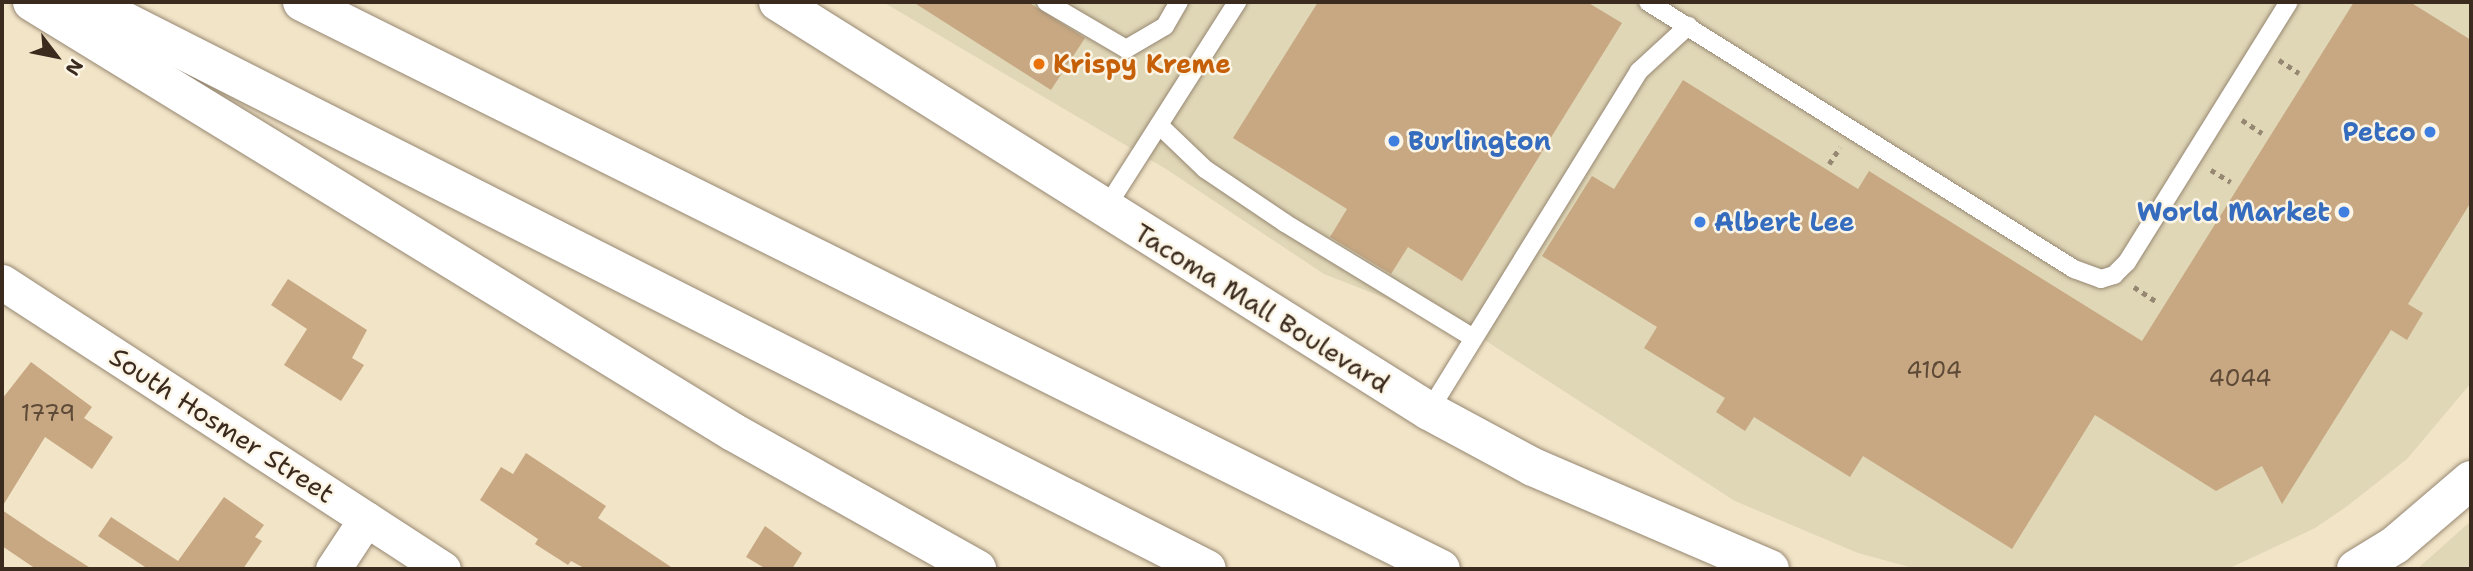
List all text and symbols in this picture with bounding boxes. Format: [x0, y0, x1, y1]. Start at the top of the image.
north arrow [21, 21, 91, 91]
place label: Krispy Kreme [1053, 48, 1231, 80]
text: N [60, 54, 89, 80]
marker: Krispy Kreme [1031, 56, 1047, 72]
place label: Petco [2342, 116, 2416, 148]
marker: Petco [2422, 124, 2438, 140]
place label: Burlington [1408, 125, 1551, 157]
marker: Burlington [1386, 133, 1402, 149]
place label: World Market [2137, 196, 2330, 228]
marker: World Market [2336, 204, 2352, 220]
place label: Albert Lee [1714, 206, 1855, 238]
marker: Albert Lee [1692, 214, 1708, 230]
street label: Tacoma Mall Boulevard [1129, 217, 1395, 399]
street label: South Hosmer Street [104, 341, 340, 509]
house number: 4104 [1906, 356, 1962, 384]
house number: 4044 [2209, 364, 2271, 392]
house number: 1779 [21, 399, 75, 427]

